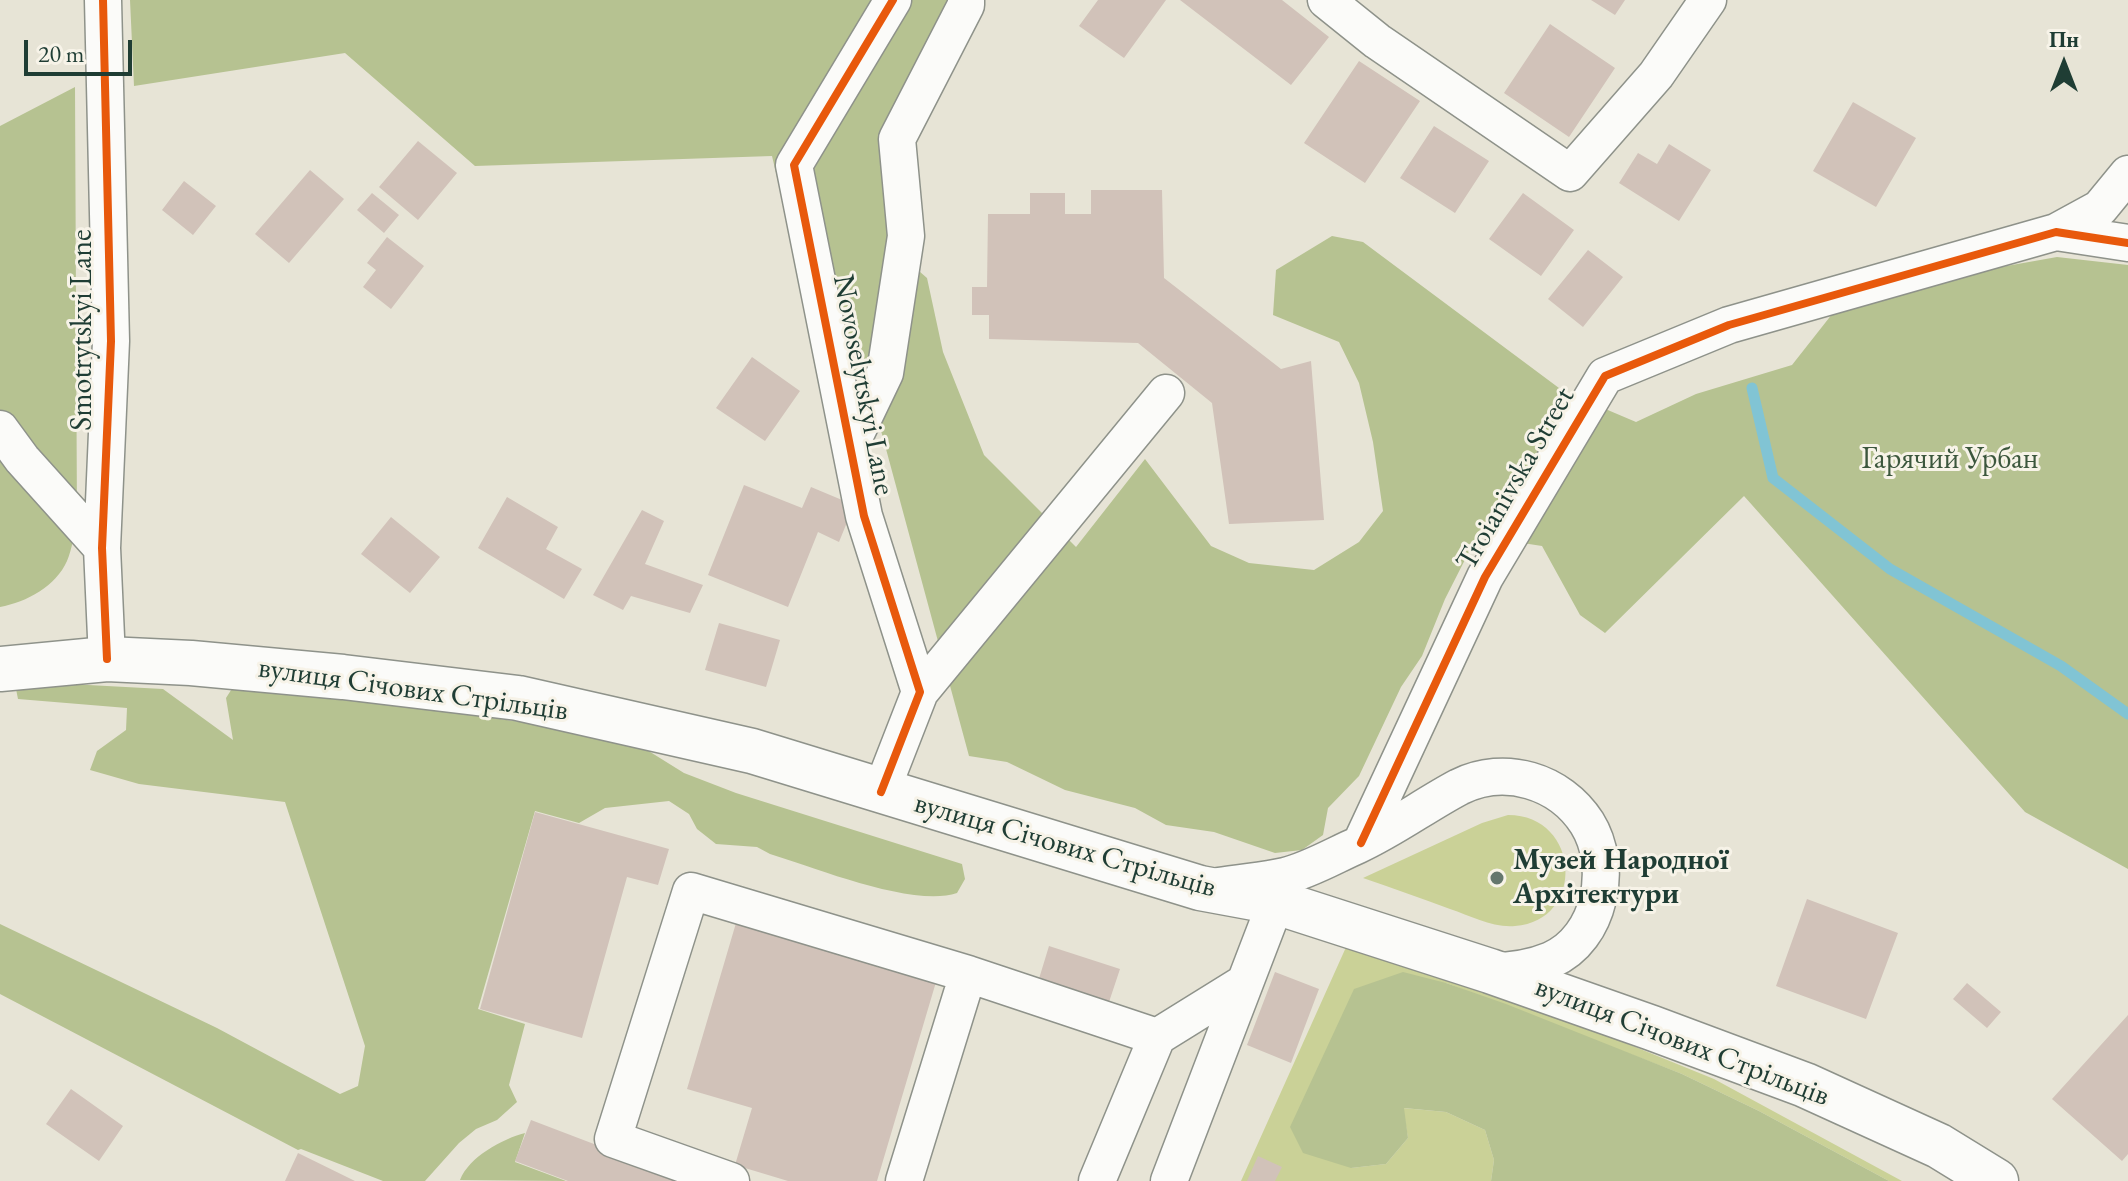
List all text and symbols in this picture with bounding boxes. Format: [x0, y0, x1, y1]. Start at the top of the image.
scale bar [28, 24, 136, 74]
north arrow [2024, 24, 2104, 104]
text: Пн [2049, 25, 2079, 54]
text: 20 m [38, 38, 85, 69]
street label: Smotrytskyi Lane [65, 229, 101, 431]
street label: Novoselytskyi Lane [824, 272, 902, 498]
street label: Troianivska Street [1449, 381, 1583, 577]
park label: Гарячий Урбан [1862, 442, 2038, 478]
street label: вулиця Січових Стрільців [256, 650, 570, 730]
street label: вулиця Січових Стрільців [910, 786, 1220, 906]
place label: Музей Народної Архітектури [1513, 843, 1729, 914]
marker: Музей Народної Архітектури [1488, 869, 1506, 887]
street label: вулиця Січових Стрільців [1530, 969, 1834, 1115]

